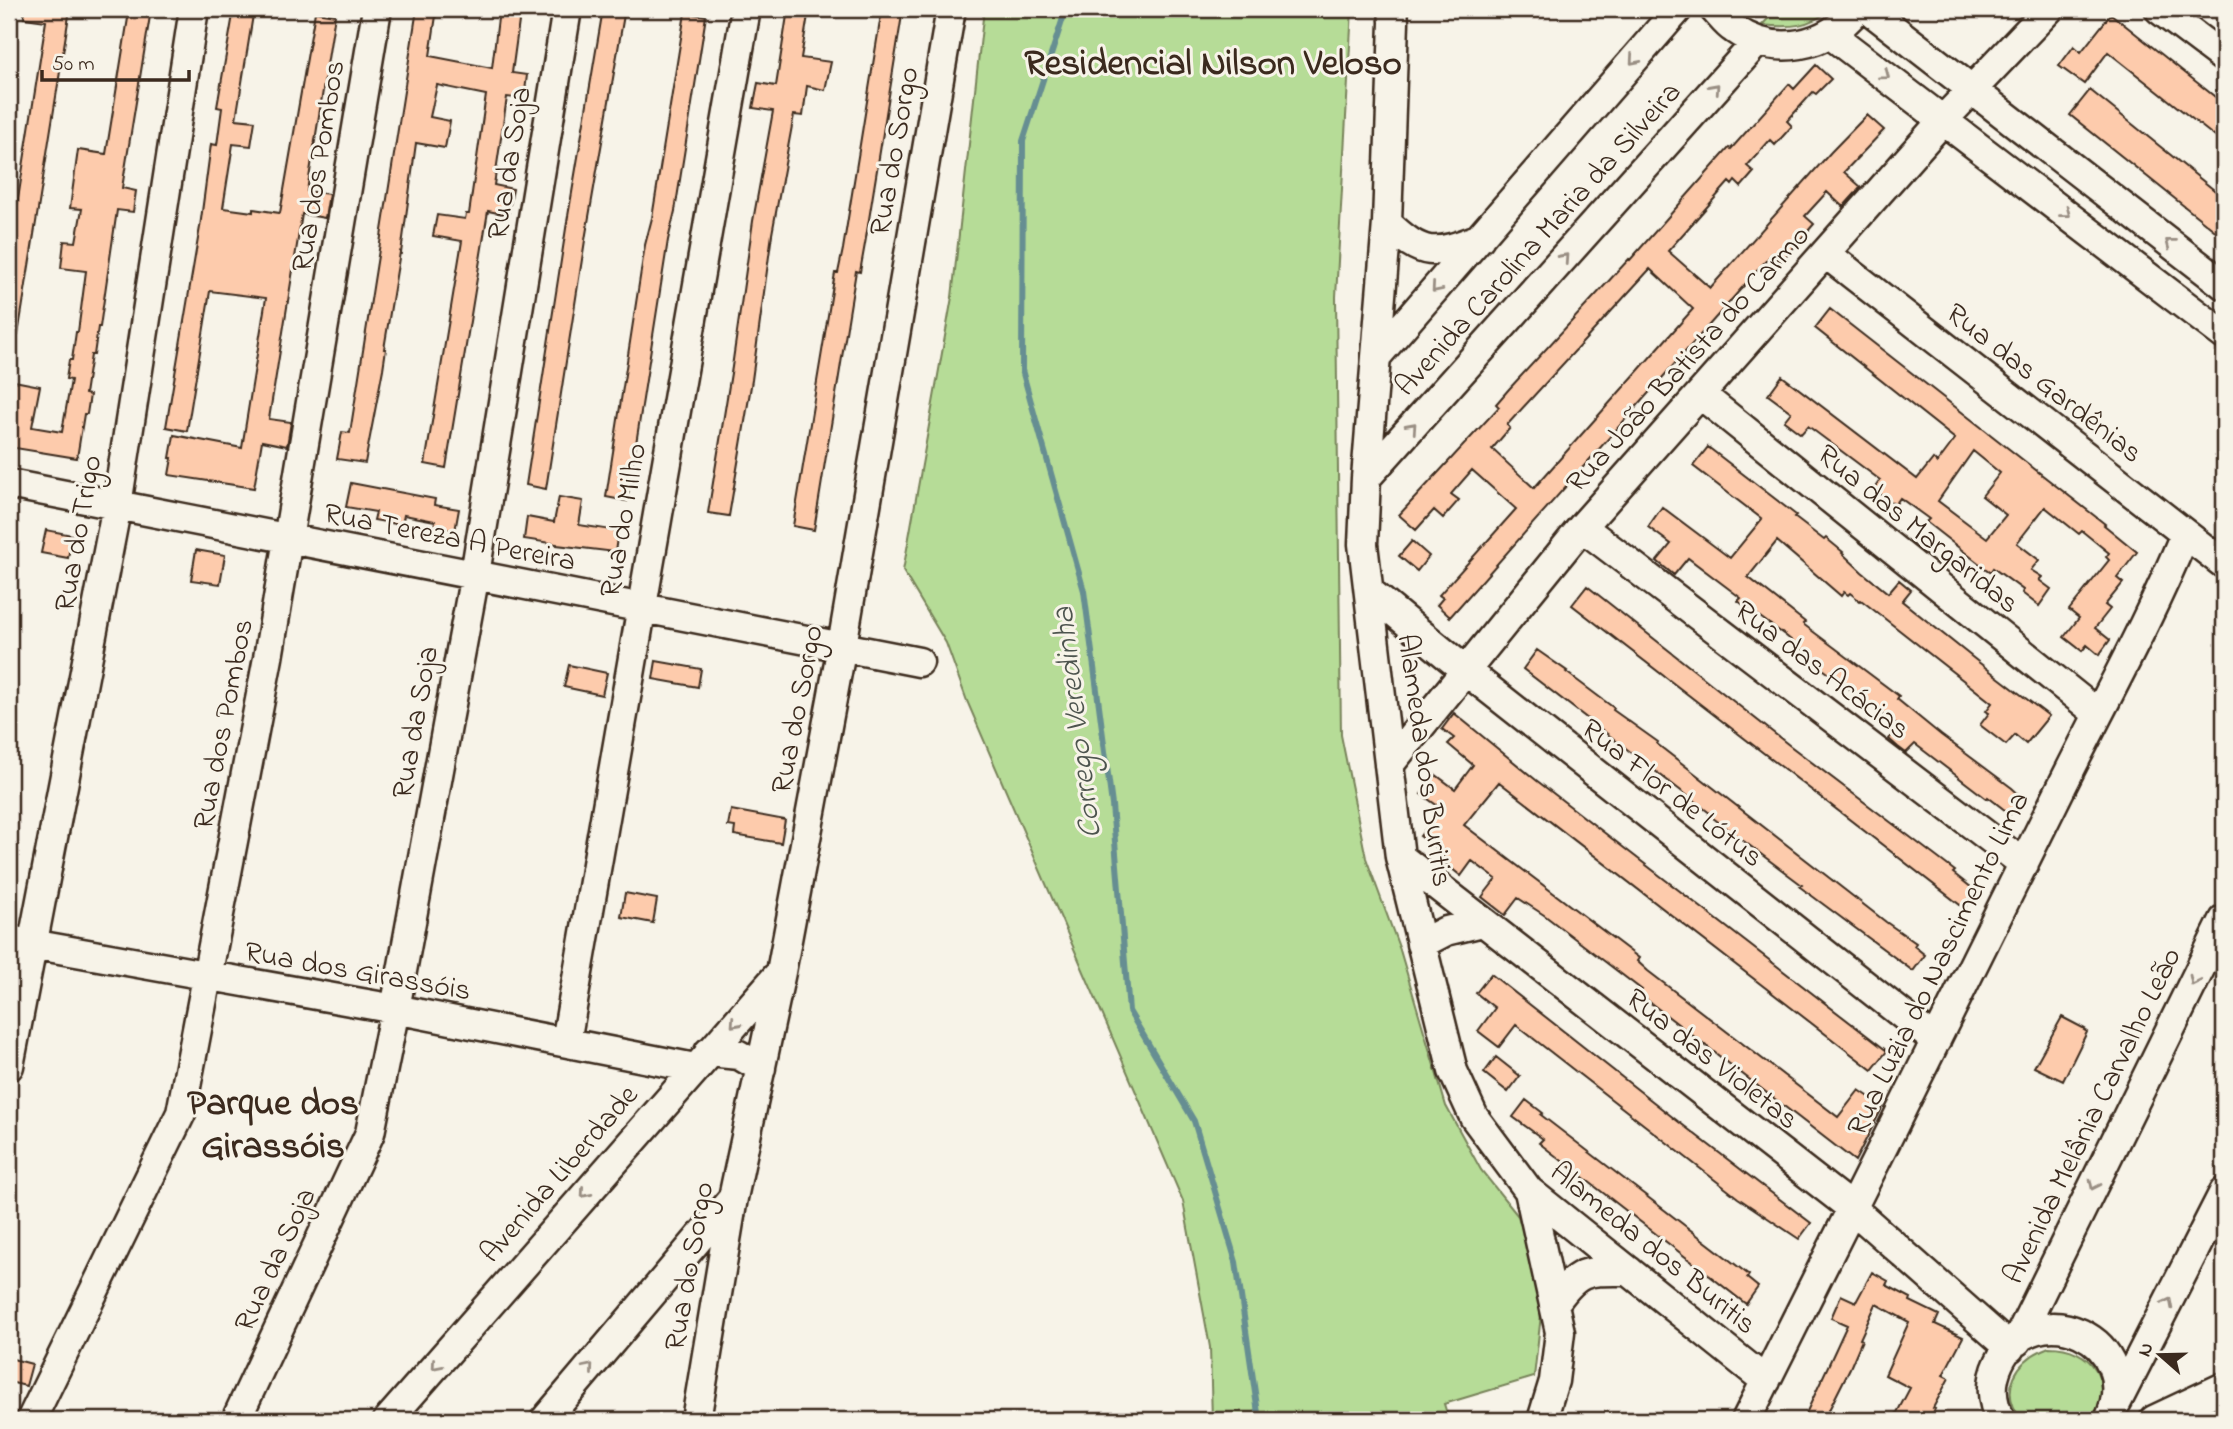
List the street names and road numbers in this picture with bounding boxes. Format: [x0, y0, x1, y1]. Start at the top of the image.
street label: Rua dos Pombos [282, 57, 358, 275]
street label: Rua do Sorgo [859, 64, 932, 239]
street label: Avenida Carolina Maria da Silveira [1385, 73, 1693, 407]
street label: Rua da Soja [477, 84, 545, 243]
street label: Rua João Batista do Carmo [1557, 216, 1822, 504]
street label: Rua das Gardênias [1935, 293, 2151, 475]
street label: Rua das Margaridas [1806, 435, 2028, 626]
street label: Rua do Milho [590, 440, 660, 601]
street label: Rua do Trigo [45, 452, 115, 615]
street label: Rua Tereza A Pereira [320, 493, 579, 585]
street label: Rua das Acácias [1724, 591, 1918, 752]
street label: Rua dos Pombos [183, 615, 267, 834]
street label: Rua do Sorgo [761, 622, 837, 797]
street label: Alameda dos Buritis [1384, 631, 1463, 890]
street label: Rua da Soja [382, 643, 452, 802]
street label: Rua Flor de Lótus [1570, 709, 1772, 880]
street label: Rua Luzia do Nascimento Lima [1837, 785, 2042, 1144]
street label: Rua dos Girassóis [241, 931, 474, 1015]
street label: Avenida Melânia Carvalho Leão [1993, 941, 2194, 1292]
street label: Rua das Violetas [1615, 979, 1807, 1142]
street label: Avenida Liberdade [470, 1076, 651, 1274]
street label: Alameda dos Buritis [1539, 1152, 1765, 1347]
street label: Rua do Sorgo [654, 1179, 727, 1354]
street label: Rua da Soja [224, 1181, 329, 1340]

